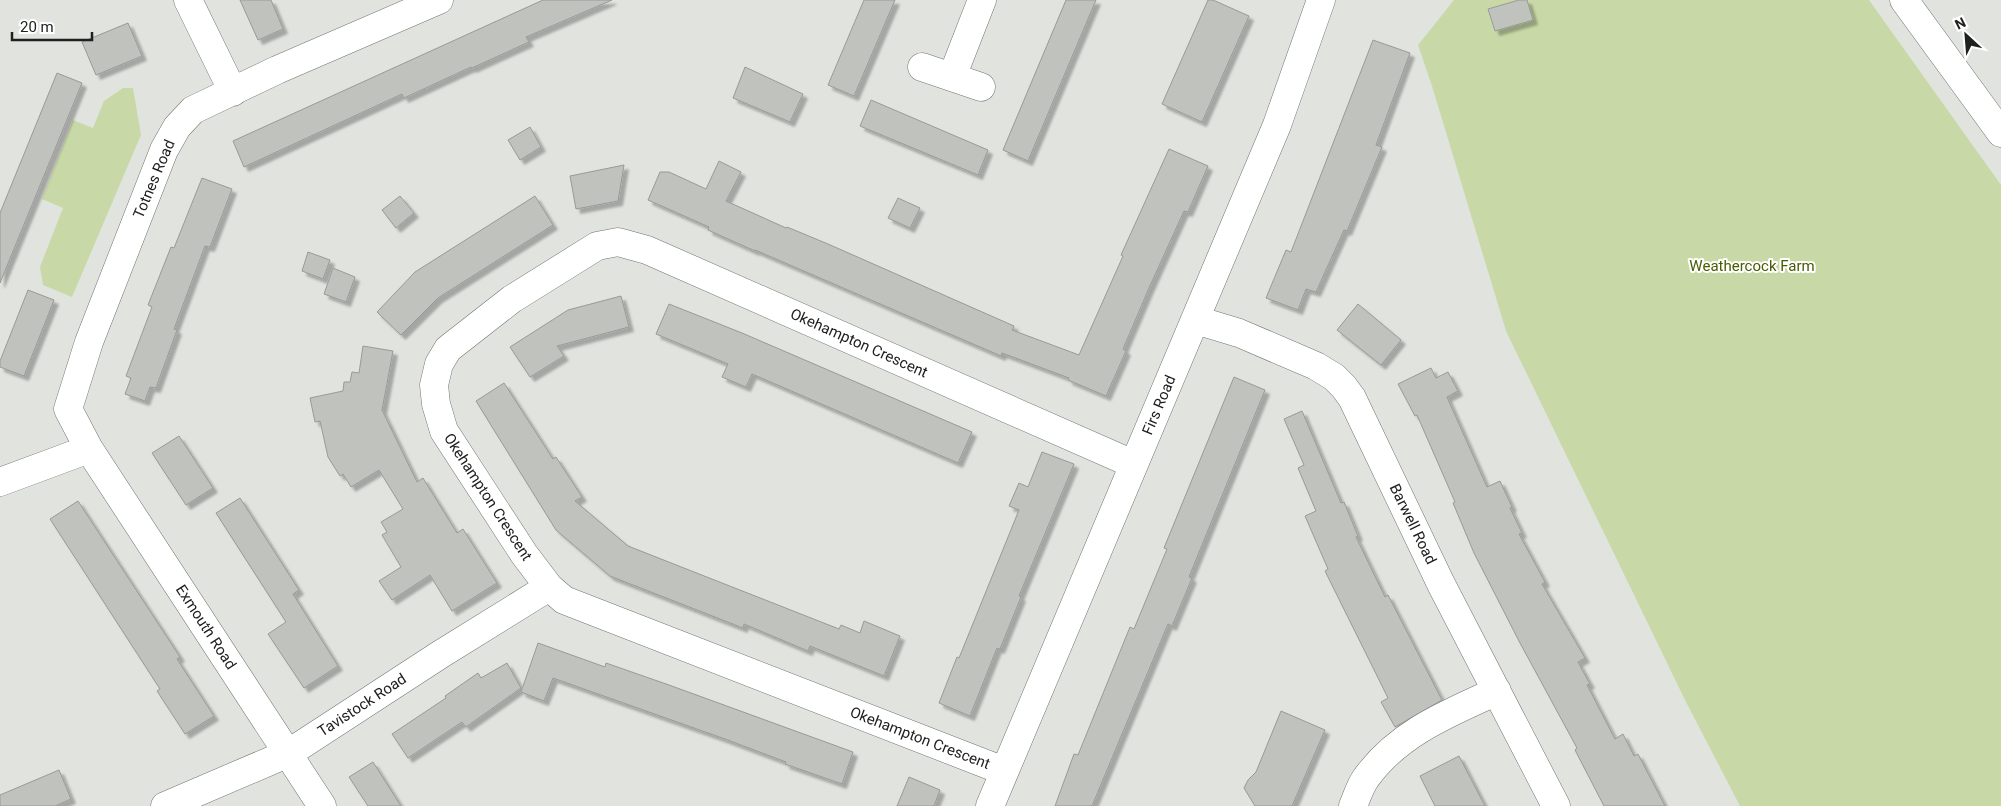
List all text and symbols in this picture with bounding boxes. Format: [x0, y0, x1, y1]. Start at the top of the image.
scale bar [12, 10, 92, 42]
north arrow [1941, 10, 1991, 60]
text: N [1952, 14, 1968, 33]
text: 20 m [20, 18, 54, 36]
street label: Totnes Road [129, 137, 179, 221]
park label: Weathercock Farm [1689, 257, 1815, 275]
street label: Okehampton Crescent [788, 305, 931, 381]
street label: Firs Road [1138, 373, 1180, 437]
street label: Okehampton Crescent [440, 430, 536, 564]
street label: Barwell Road [1386, 481, 1440, 567]
street label: Exmouth Road [172, 581, 240, 673]
street label: Tavistock Road [314, 670, 410, 740]
street label: Okehampton Crescent [847, 703, 993, 773]

